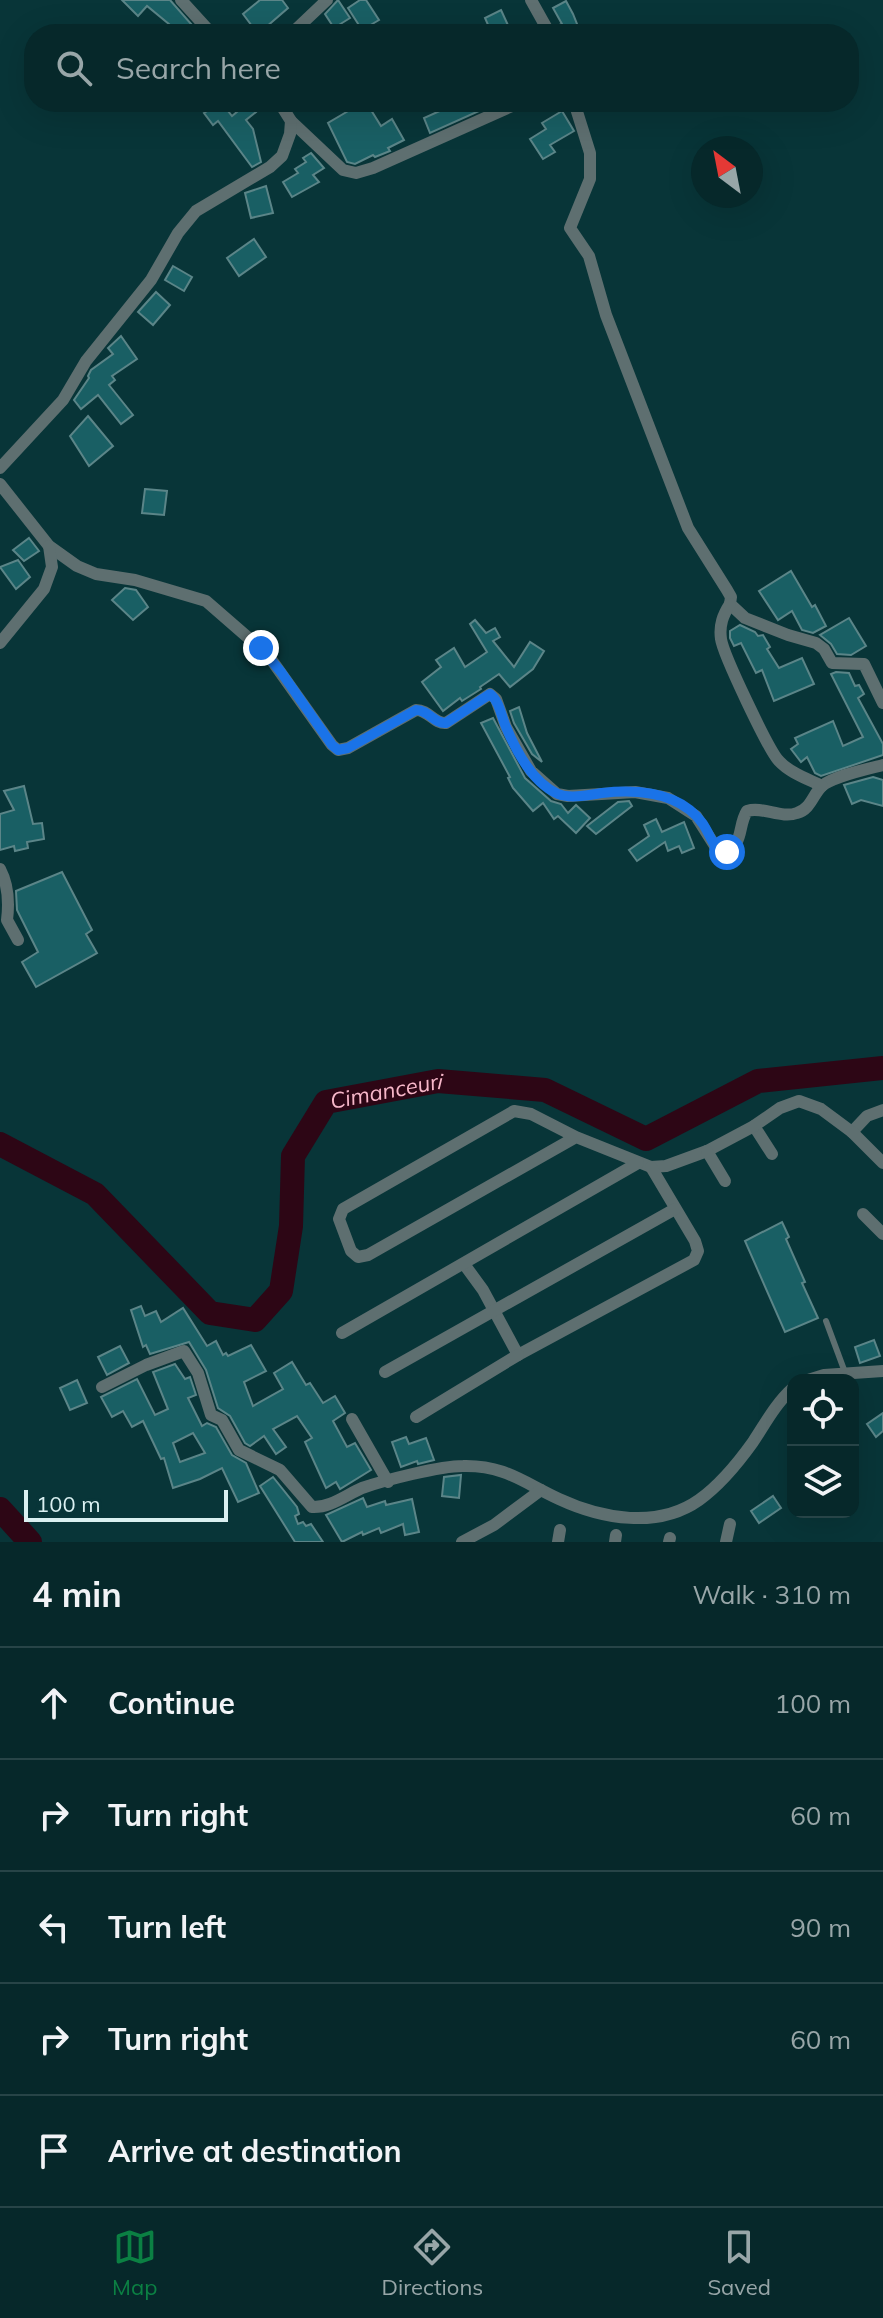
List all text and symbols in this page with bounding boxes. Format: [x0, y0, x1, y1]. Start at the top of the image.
search box [24, 24, 859, 112]
icon: search [52, 46, 96, 90]
text: Search here [116, 49, 281, 87]
north arrow [691, 136, 763, 208]
route end [243, 630, 279, 666]
route start [709, 834, 745, 870]
water label: Cimanceuri [328, 1067, 445, 1115]
map controls [787, 1374, 859, 1518]
button: locate [787, 1374, 859, 1446]
button: layers [787, 1446, 859, 1518]
scale bar [24, 1486, 228, 1522]
text: 100 m [36, 1490, 101, 1518]
text: 4 min [32, 1573, 122, 1616]
text: Walk · 310 m [692, 1578, 851, 1611]
icon: ahead [32, 1681, 76, 1725]
text: Continue [108, 1684, 235, 1722]
text: 100 m [775, 1687, 851, 1720]
icon: right [32, 1793, 76, 1837]
text: Turn right [108, 1796, 248, 1834]
text: 60 m [790, 1799, 851, 1832]
icon: left [32, 1905, 76, 1949]
text: Turn left [108, 1908, 226, 1946]
text: 90 m [790, 1911, 851, 1944]
icon: right [32, 2017, 76, 2061]
text: Turn right [108, 2020, 248, 2058]
text: 60 m [790, 2023, 851, 2056]
icon: arrive [32, 2129, 76, 2173]
text: Arrive at destination [108, 2132, 402, 2170]
tab: Map [112, 2225, 157, 2301]
tab: Directions [382, 2225, 483, 2301]
tab: Saved [707, 2225, 771, 2301]

